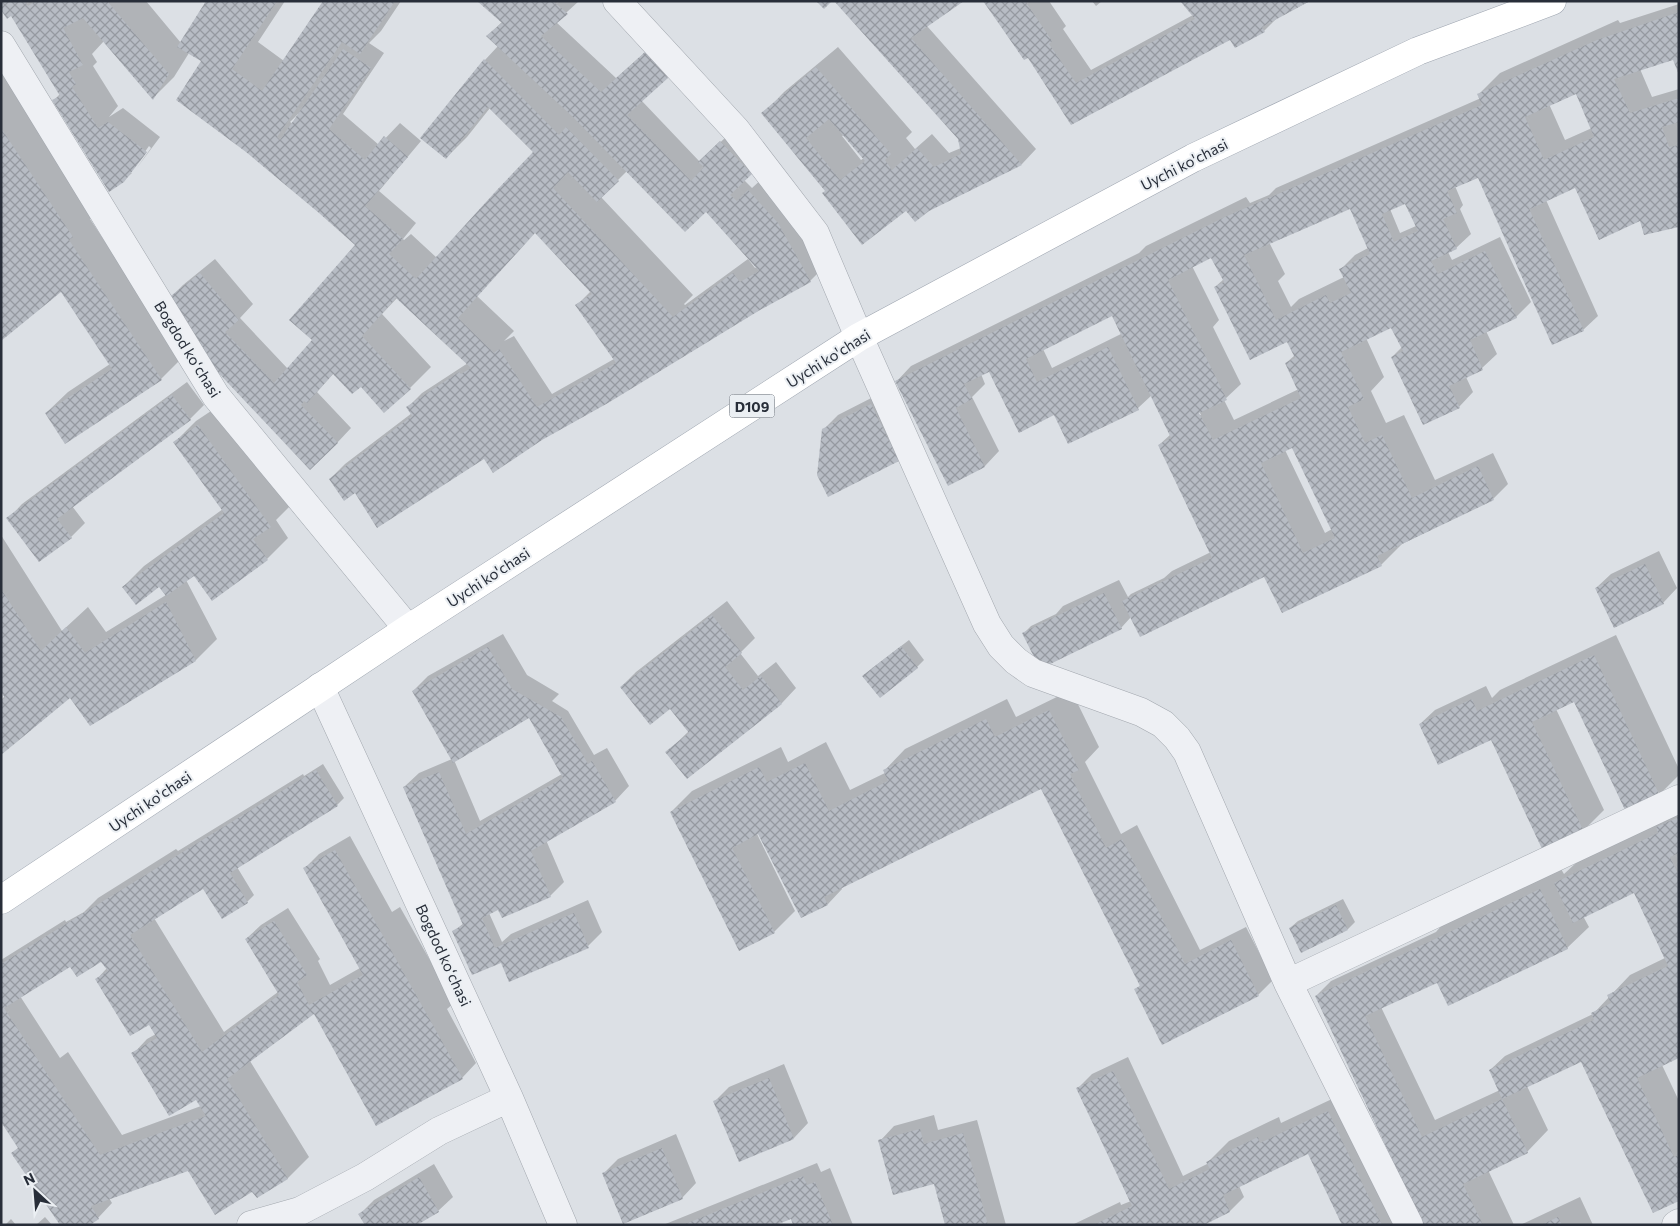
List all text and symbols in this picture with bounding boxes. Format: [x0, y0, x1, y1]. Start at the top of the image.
street label: Uychi ko'chasi [1137, 134, 1231, 194]
street label: Bogdod koʻchasi [151, 297, 225, 401]
street label: Uychi ko'chasi [783, 325, 873, 391]
road number: D109 [730, 394, 774, 418]
street label: Uychi ko'chasi [443, 543, 533, 611]
street label: Uychi ko'chasi [105, 767, 195, 835]
street label: Bogdod koʻchasi [412, 901, 476, 1009]
north arrow [10, 1166, 60, 1216]
text: N [21, 1169, 38, 1189]

